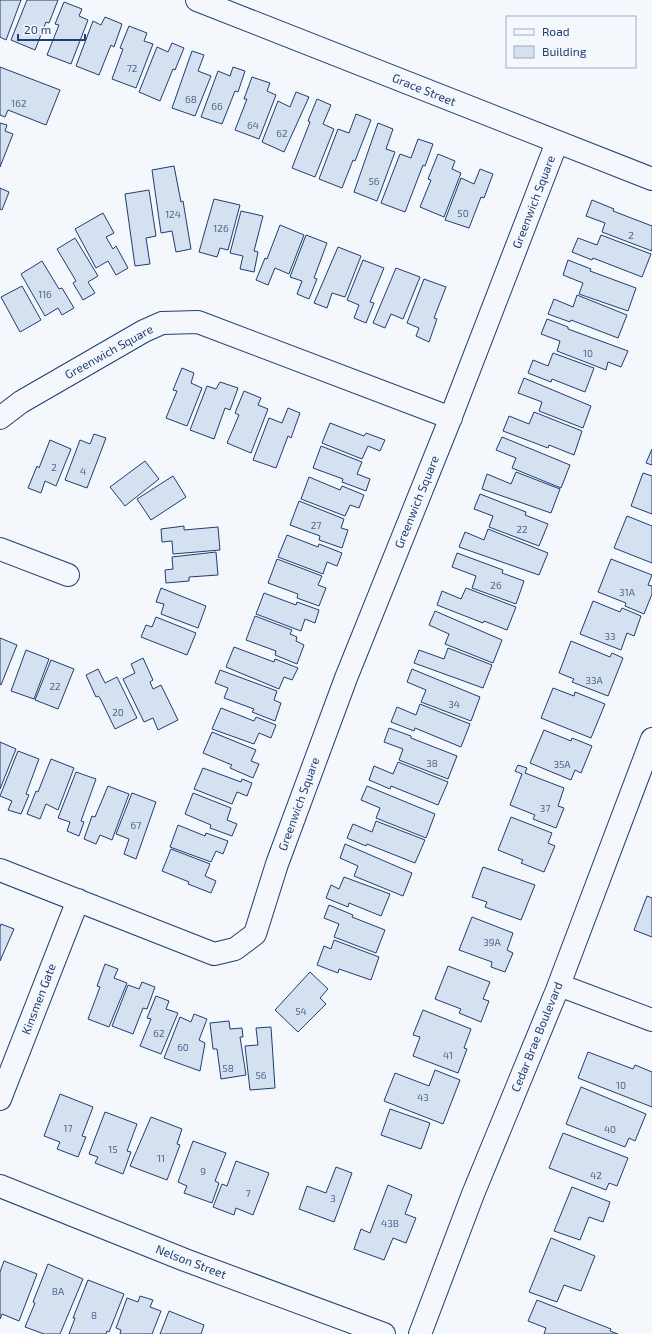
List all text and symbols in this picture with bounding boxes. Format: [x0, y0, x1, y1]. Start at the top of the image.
scale bar [18, 16, 85, 42]
legend [506, 16, 636, 68]
text: 20 m [24, 22, 51, 36]
text: Road [542, 24, 570, 38]
text: Building [542, 44, 587, 58]
house number: 72 [127, 62, 138, 74]
street label: Grace Street [391, 70, 459, 108]
house number: 68 [185, 93, 197, 105]
house number: 162 [11, 97, 27, 109]
house number: 66 [211, 100, 223, 112]
house number: 64 [247, 119, 259, 131]
house number: 62 [276, 127, 288, 139]
street label: Greenwich Square [509, 153, 557, 250]
house number: 56 [368, 175, 380, 187]
house number: 50 [457, 207, 469, 219]
house number: 124 [165, 208, 181, 220]
house number: 126 [213, 222, 229, 234]
house number: 2 [628, 229, 634, 241]
house number: 116 [38, 288, 52, 300]
street label: Greenwich Square [62, 321, 155, 381]
house number: 10 [583, 347, 593, 359]
street label: Greenwich Square [391, 453, 441, 550]
house number: 2 [51, 461, 57, 473]
house number: 4 [80, 465, 86, 477]
house number: 27 [311, 519, 321, 531]
house number: 22 [516, 523, 528, 535]
house number: 26 [490, 579, 502, 591]
house number: 31A [619, 586, 636, 598]
house number: 33 [604, 630, 616, 642]
house number: 33A [585, 674, 603, 686]
house number: 22 [49, 680, 61, 692]
house number: 34 [448, 698, 460, 710]
house number: 20 [112, 706, 124, 718]
street label: Greenwich Square [275, 755, 321, 852]
house number: 38 [426, 757, 438, 769]
house number: 35A [553, 758, 571, 770]
house number: 37 [540, 802, 550, 814]
house number: 67 [131, 819, 141, 831]
house number: 39A [483, 936, 502, 948]
street label: Kinsmen Gate [18, 961, 58, 1036]
street label: Cedar Brae Boulevard [508, 980, 565, 1094]
house number: 54 [295, 1005, 307, 1017]
house number: 62 [153, 1027, 165, 1039]
house number: 60 [177, 1041, 189, 1053]
house number: 41 [443, 1049, 453, 1061]
house number: 58 [222, 1062, 234, 1074]
house number: 56 [255, 1069, 267, 1081]
house number: 10 [616, 1079, 626, 1091]
house number: 43 [417, 1091, 429, 1103]
house number: 17 [63, 1122, 73, 1134]
house number: 40 [604, 1123, 616, 1135]
house number: 15 [108, 1143, 118, 1155]
house number: 11 [157, 1152, 165, 1164]
house number: 9 [200, 1165, 206, 1177]
house number: 42 [590, 1169, 602, 1181]
house number: 7 [245, 1187, 251, 1199]
house number: 3 [330, 1192, 336, 1204]
house number: 43B [381, 1217, 399, 1229]
street label: Nelson Street [154, 1241, 229, 1281]
house number: 8A [52, 1285, 65, 1297]
house number: 8 [91, 1309, 97, 1321]

